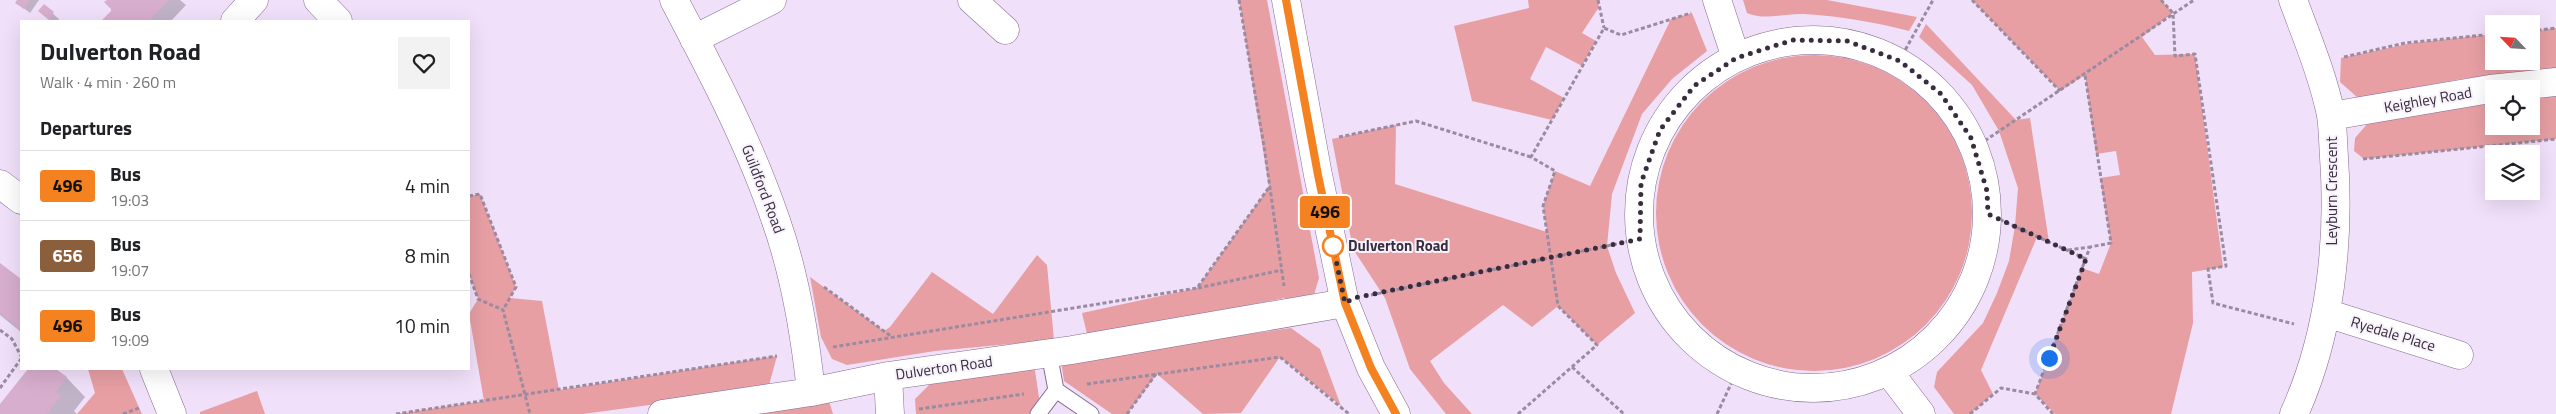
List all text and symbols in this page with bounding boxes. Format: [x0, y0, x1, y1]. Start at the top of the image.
north arrow [2485, 15, 2540, 70]
map controls [2485, 15, 2540, 200]
text: Dulverton Road [40, 33, 201, 69]
button: heart [398, 37, 450, 89]
text: Walk · 4 min · 260 m [40, 70, 176, 94]
street label: Keighley Road [2382, 80, 2474, 119]
button: locate [2485, 80, 2540, 135]
text: Departures [40, 113, 132, 142]
street label: Leyburn Crescent [2320, 136, 2343, 246]
street label: Guildford Road [736, 141, 791, 237]
button: layers [2485, 145, 2540, 200]
text: Bus [110, 159, 141, 188]
text: 4 min [405, 171, 450, 200]
text: 496 [52, 172, 83, 199]
text: 19:03 [110, 188, 149, 212]
line badge: 496 [1296, 196, 1354, 228]
text: 496 [1310, 198, 1340, 225]
text: Bus [110, 229, 141, 258]
place label: Dulverton Road [1348, 234, 1449, 257]
marker: Dulverton Road [1322, 235, 1344, 257]
text: 8 min [405, 241, 450, 270]
text: 656 [52, 242, 83, 269]
text: 19:07 [110, 258, 149, 282]
text: Bus [110, 299, 141, 328]
street label: Ryedale Place [2348, 310, 2438, 357]
text: 10 min [394, 311, 450, 340]
text: 496 [52, 312, 83, 339]
text: 19:09 [110, 328, 149, 352]
your location [2037, 346, 2062, 371]
street label: Dulverton Road [894, 349, 994, 386]

